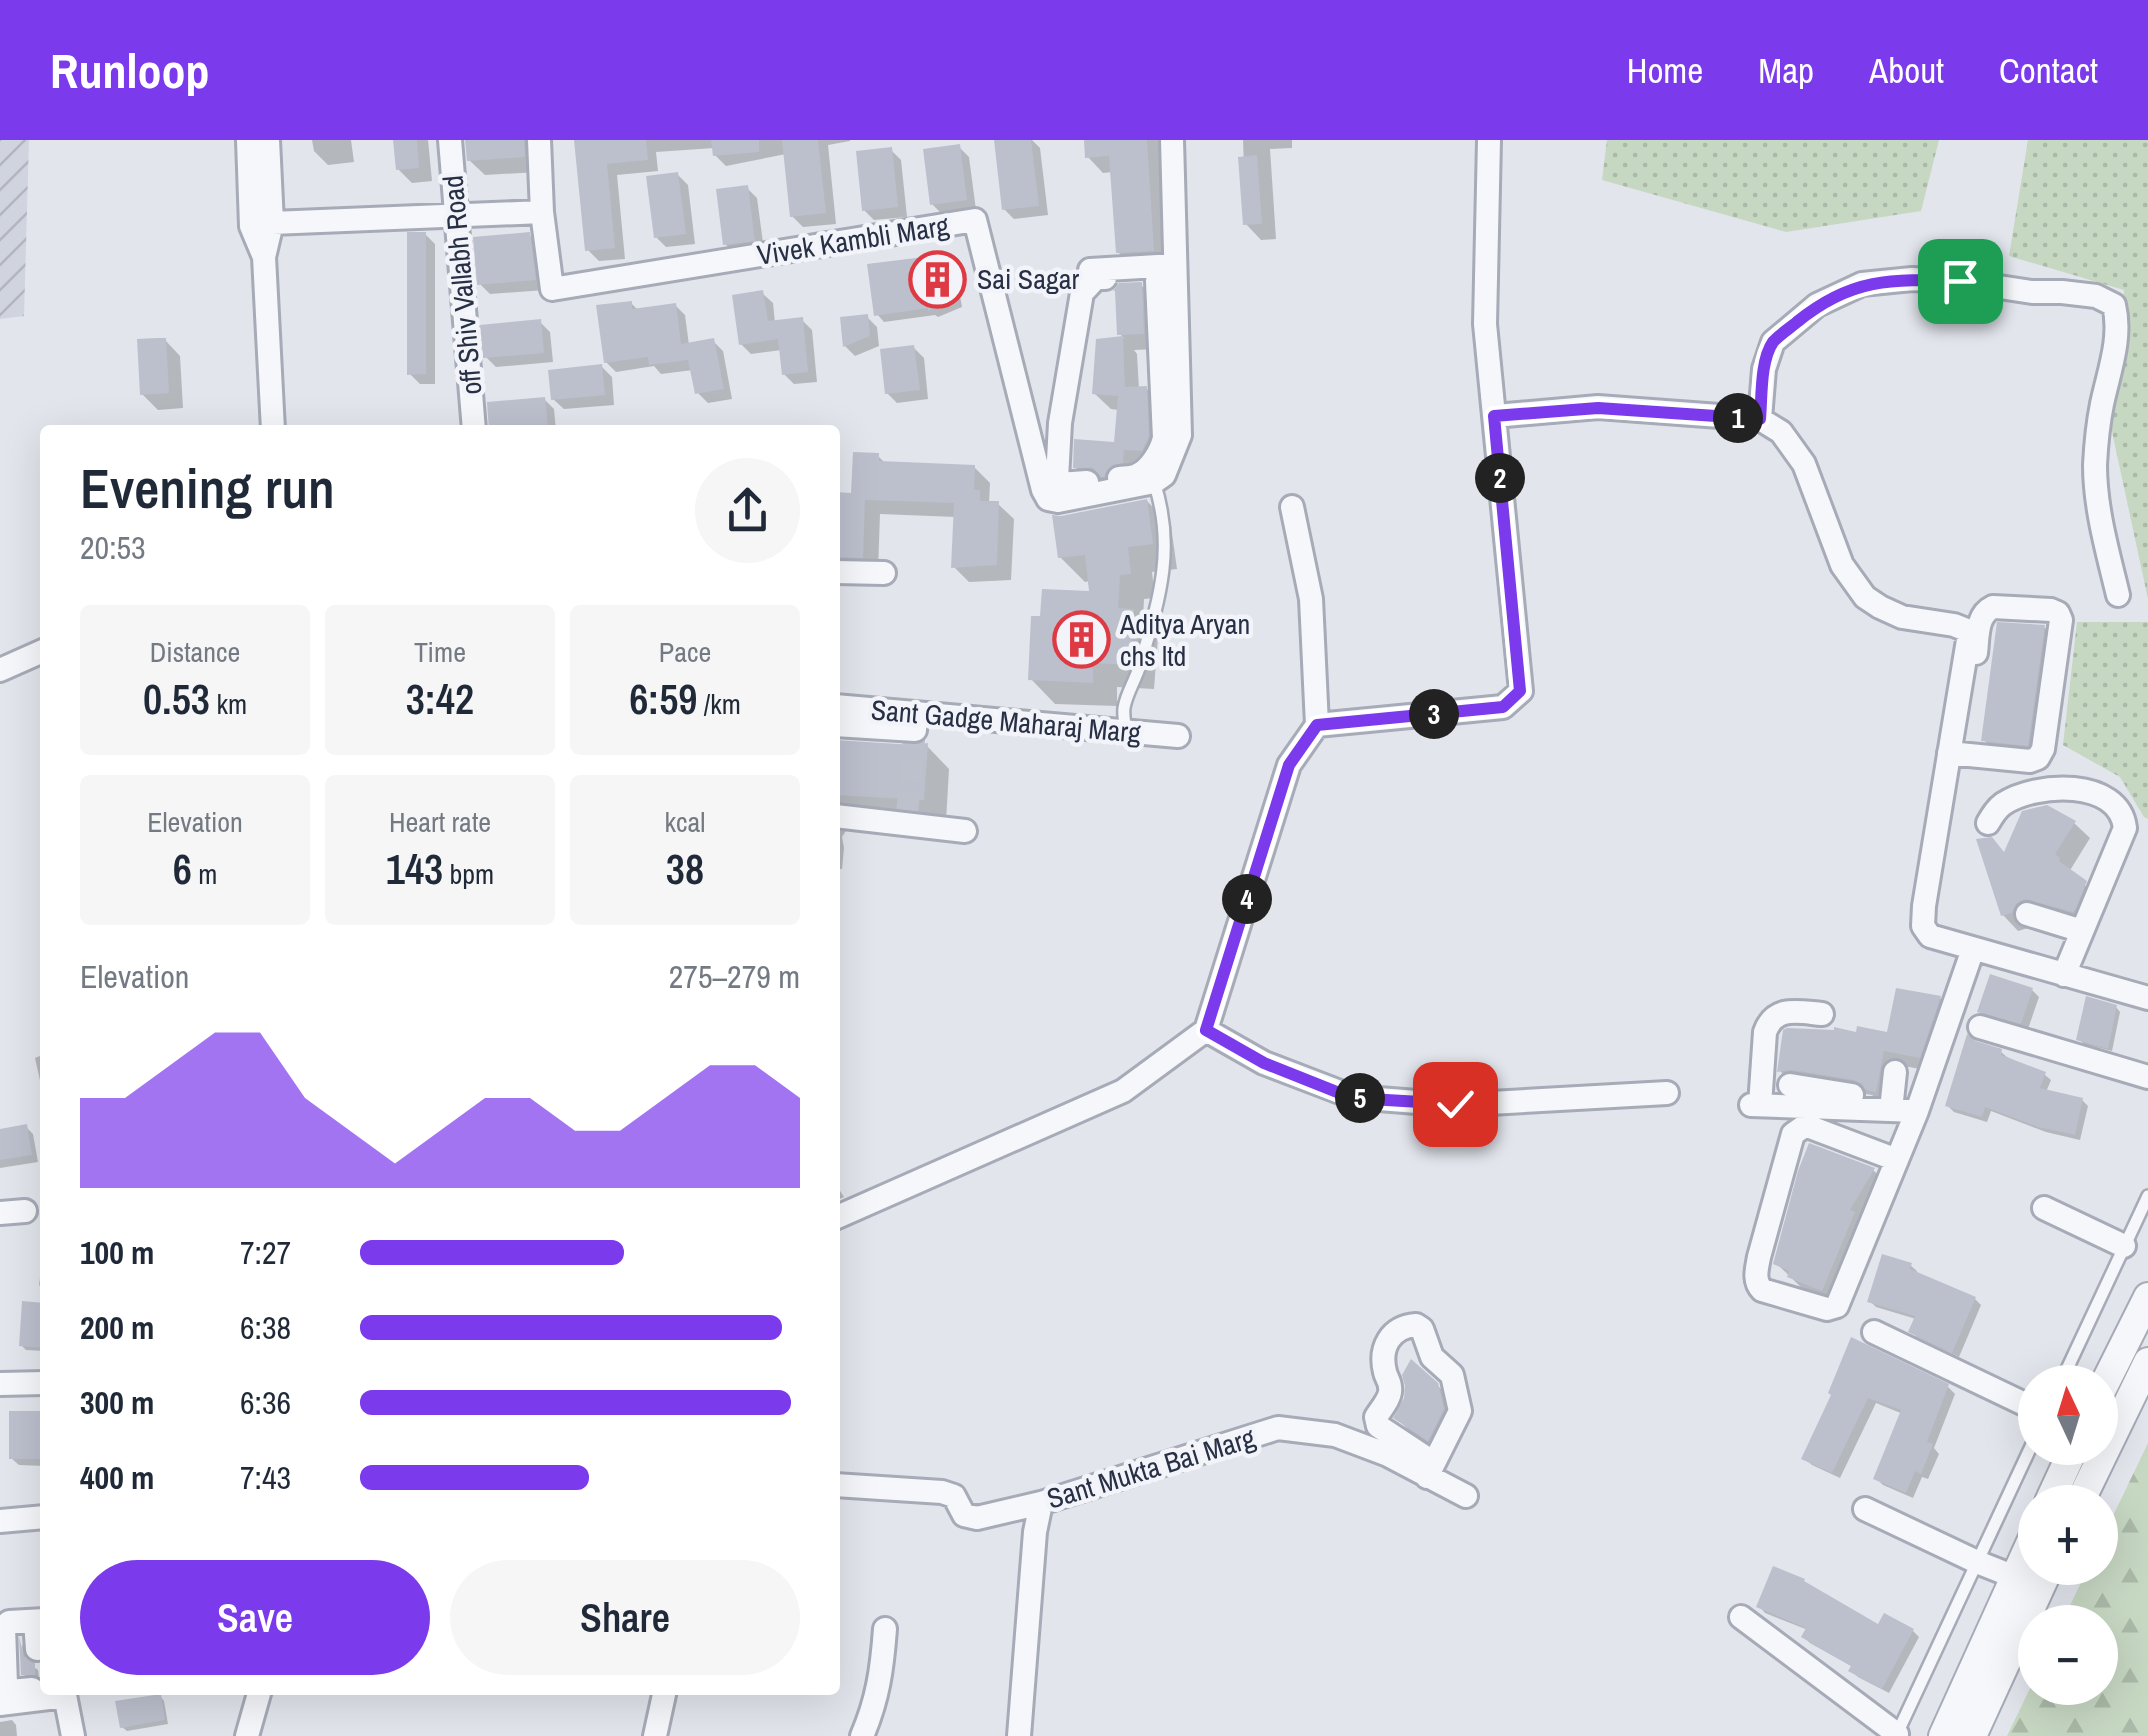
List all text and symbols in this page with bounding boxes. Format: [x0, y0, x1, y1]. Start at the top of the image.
text: Runloop [50, 38, 210, 103]
text: Home [1627, 47, 1703, 94]
text: Map [1758, 47, 1814, 94]
text: About [1869, 47, 1944, 94]
text: Contact [1999, 47, 2098, 94]
street label: off Shiv Vallabh Road [433, 174, 491, 396]
street label: Vivek Kambli Marg [754, 206, 952, 274]
pin [1918, 239, 2003, 324]
building icon: Sai Sagar [908, 249, 968, 309]
icon: arrive [1933, 254, 1988, 309]
place label: Sai Sagar [977, 260, 1079, 298]
pin: 1 [1713, 393, 1763, 443]
text: 1 [1732, 399, 1744, 437]
text: Evening run [80, 451, 335, 525]
pin: 2 [1475, 453, 1525, 503]
button: share [695, 458, 800, 563]
text: 2 [1494, 459, 1506, 497]
text: 20:53 [80, 526, 146, 569]
place label: Aditya Aryan chs ltd [1119, 605, 1250, 675]
building icon: Aditya Aryan chs ltd [1051, 610, 1111, 670]
text: Distance [150, 633, 240, 671]
text: Time [414, 633, 466, 671]
text: Pace [659, 633, 711, 671]
text: 0.53 [143, 671, 210, 727]
text: 3:42 [406, 671, 474, 727]
text: 6:59 [629, 671, 697, 727]
text: km [210, 685, 247, 723]
text: /km [697, 685, 741, 723]
pin: 3 [1409, 689, 1459, 739]
street label: Sant Gadge Maharaj Marg [870, 690, 1143, 752]
text: 3 [1428, 695, 1440, 733]
text: Elevation [147, 803, 243, 841]
text: Heart rate [389, 803, 491, 841]
text: kcal [665, 803, 705, 841]
text: 6 [173, 841, 192, 897]
text: 143 [386, 841, 443, 897]
text: 38 [666, 841, 704, 897]
text: m [192, 855, 217, 893]
text: bpm [443, 855, 494, 893]
pin: 4 [1222, 874, 1272, 924]
text: 4 [1241, 880, 1253, 918]
text: Elevation [80, 955, 189, 998]
text: 275–279 m [669, 955, 800, 998]
pin [1413, 1062, 1498, 1147]
pin: 5 [1335, 1073, 1385, 1123]
icon: check [1428, 1077, 1483, 1132]
text: 5 [1354, 1079, 1366, 1117]
text: 100 m [80, 1231, 154, 1274]
text: 7:27 [240, 1231, 291, 1274]
text: 200 m [80, 1306, 154, 1349]
text: 6:38 [240, 1306, 291, 1349]
north arrow [2018, 1365, 2118, 1465]
map controls [2018, 1365, 2118, 1705]
text: 300 m [80, 1381, 154, 1424]
text: 6:36 [240, 1381, 291, 1424]
street label: Sant Mukta Bai Marg [1042, 1418, 1260, 1518]
text: 400 m [80, 1456, 154, 1499]
text: 7:43 [240, 1456, 291, 1499]
button: + [2018, 1485, 2118, 1585]
button: Save [80, 1560, 430, 1675]
button: Share [450, 1560, 800, 1675]
button: − [2018, 1605, 2118, 1705]

